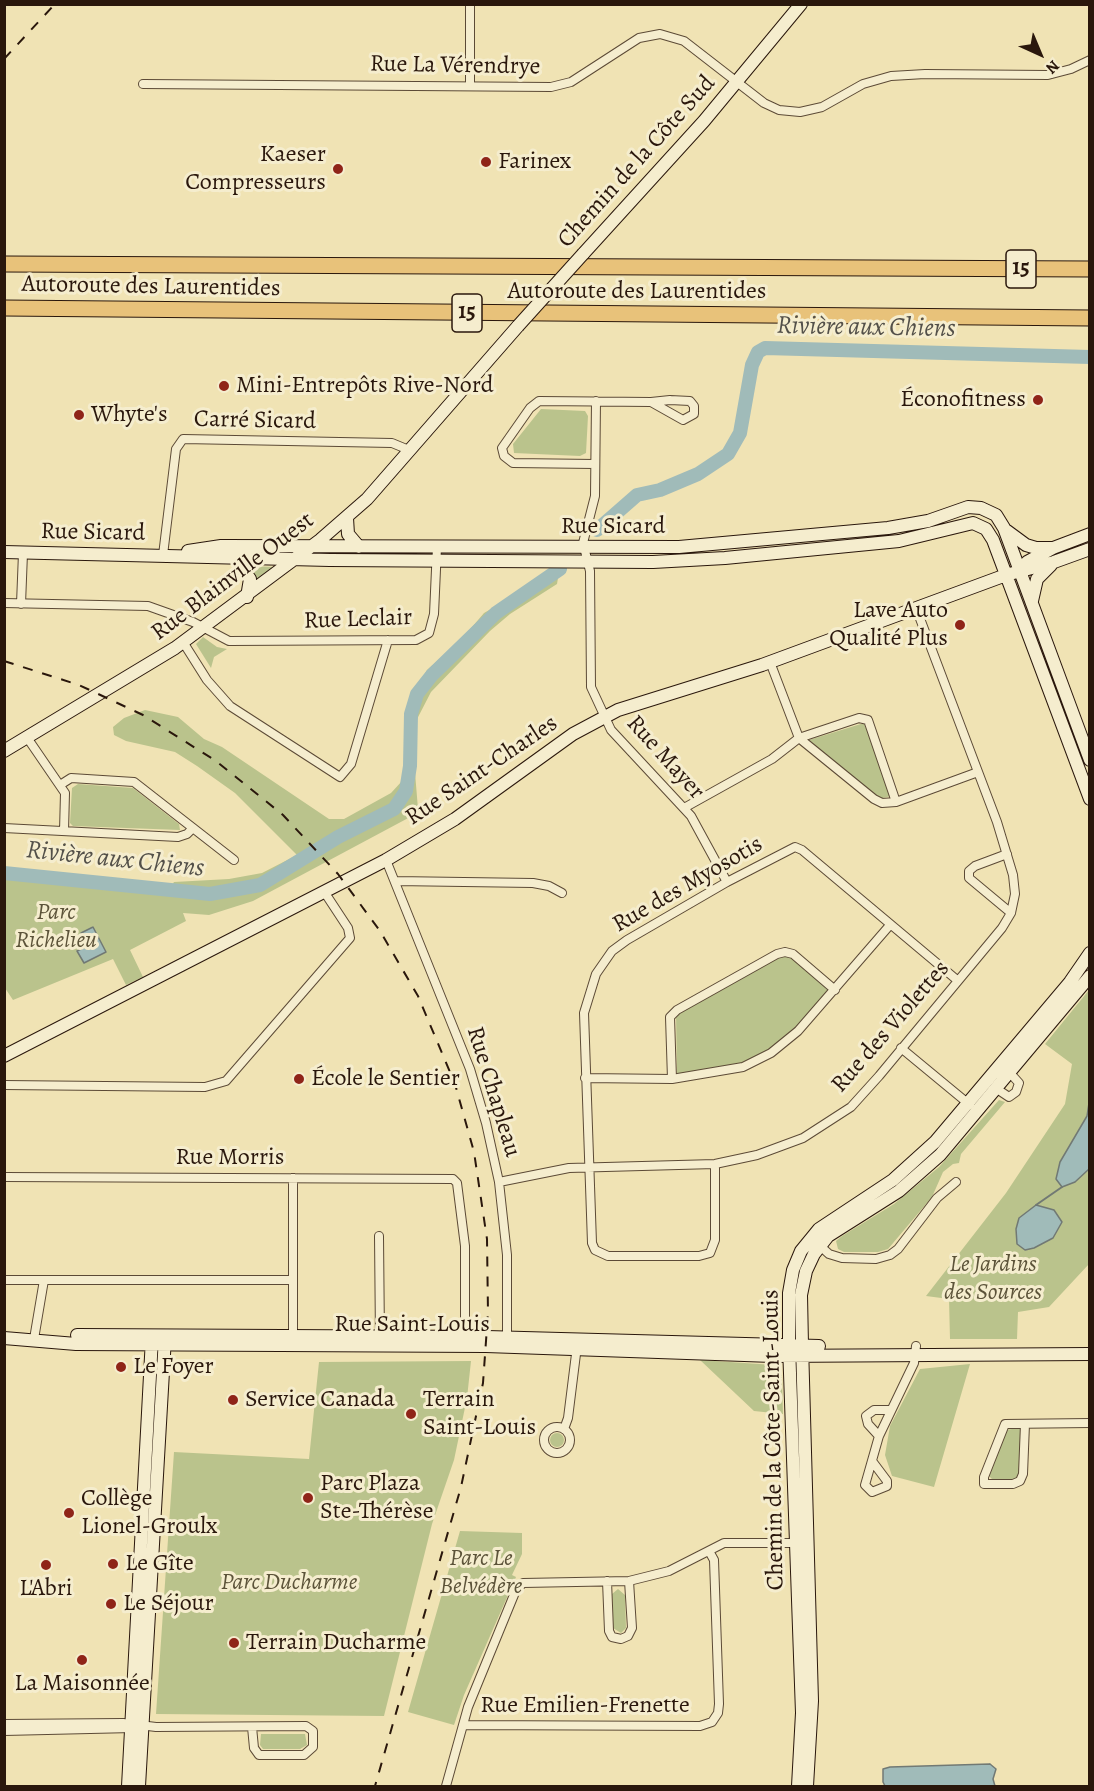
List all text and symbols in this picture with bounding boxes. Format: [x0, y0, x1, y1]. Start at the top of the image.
north arrow [1010, 24, 1070, 84]
street label: Rue La Vérendrye [370, 50, 540, 82]
text: N [1041, 55, 1064, 79]
street label: Chemin de la Côte Sud [552, 70, 722, 254]
place label: Kaeser Compresseurs [185, 141, 326, 197]
place label: Farinex [498, 148, 571, 176]
marker: Farinex [479, 155, 493, 169]
marker: Kaeser Compresseurs [331, 162, 345, 176]
road number: 15 [1006, 250, 1036, 288]
street label: Autoroute des Laurentides [21, 270, 281, 304]
street label: Autoroute des Laurentides [508, 278, 766, 306]
road number: 15 [452, 294, 482, 332]
water label: Rivière aux Chiens [776, 311, 956, 345]
place label: Mini-Entrepôts Rive-Nord [236, 372, 494, 400]
marker: Mini-Entrepôts Rive-Nord [217, 379, 231, 393]
place label: Éconofitness [900, 386, 1026, 414]
marker: Éconofitness [1031, 393, 1045, 407]
place label: Whyte's [91, 401, 168, 429]
street label: Carré Sicard [194, 406, 316, 436]
marker: Whyte's [72, 408, 86, 422]
street label: Rue Blainville Ouest [146, 507, 320, 647]
street label: Rue Sicard [561, 513, 665, 541]
street label: Rue Sicard [40, 518, 146, 548]
place label: Lave Auto Qualité Plus [829, 597, 948, 653]
street label: Rue Leclair [303, 604, 413, 636]
marker: Lave Auto Qualité Plus [953, 618, 967, 632]
street label: Rue Saint-Charles [400, 709, 564, 833]
street label: Rue Mayer [620, 710, 710, 806]
street label: Rue des Myosotis [608, 830, 768, 940]
water label: Rivière aux Chiens [24, 835, 206, 885]
park label: Parc Richelieu [15, 899, 97, 955]
street label: Rue des Violettes [826, 955, 956, 1099]
street label: Rue Chapleau [460, 1023, 526, 1161]
place label: École le Sentier [311, 1065, 460, 1093]
marker: École le Sentier [292, 1072, 306, 1086]
street label: Rue Morris [175, 1144, 285, 1172]
park label: Le Jardins des Sources [944, 1251, 1042, 1307]
street label: Chemin de la Côte-Saint-Louis [757, 1289, 791, 1591]
street label: Rue Saint-Louis [334, 1311, 490, 1339]
place label: Le Foyer [133, 1353, 214, 1381]
marker: Le Foyer [114, 1360, 128, 1374]
place label: Service Canada [245, 1386, 395, 1414]
place label: Terrain Saint-Louis [423, 1386, 536, 1442]
marker: Service Canada [226, 1393, 240, 1407]
marker: Terrain Saint-Louis [404, 1407, 418, 1421]
place label: Parc Plaza Ste-Thérèse [320, 1470, 433, 1526]
place label: Collège Lionel-Groulx [81, 1485, 217, 1541]
marker: Parc Plaza Ste-Thérèse [301, 1491, 315, 1505]
marker: Collège Lionel-Groulx [62, 1506, 76, 1520]
park label: Parc Le Belvédère [440, 1545, 522, 1601]
place label: Le Gîte [125, 1550, 194, 1578]
marker: Le Gîte [106, 1557, 120, 1571]
marker: L'Abri [39, 1558, 53, 1572]
park label: Parc Ducharme [221, 1569, 357, 1597]
place label: L'Abri [19, 1575, 73, 1603]
place label: Le Séjour [123, 1590, 214, 1618]
marker: Le Séjour [104, 1597, 118, 1611]
place label: Terrain Ducharme [246, 1629, 426, 1657]
marker: Terrain Ducharme [227, 1636, 241, 1650]
marker: La Maisonnée [75, 1653, 89, 1667]
place label: La Maisonnée [14, 1670, 150, 1698]
street label: Rue Emilien-Frenette [480, 1692, 690, 1720]

